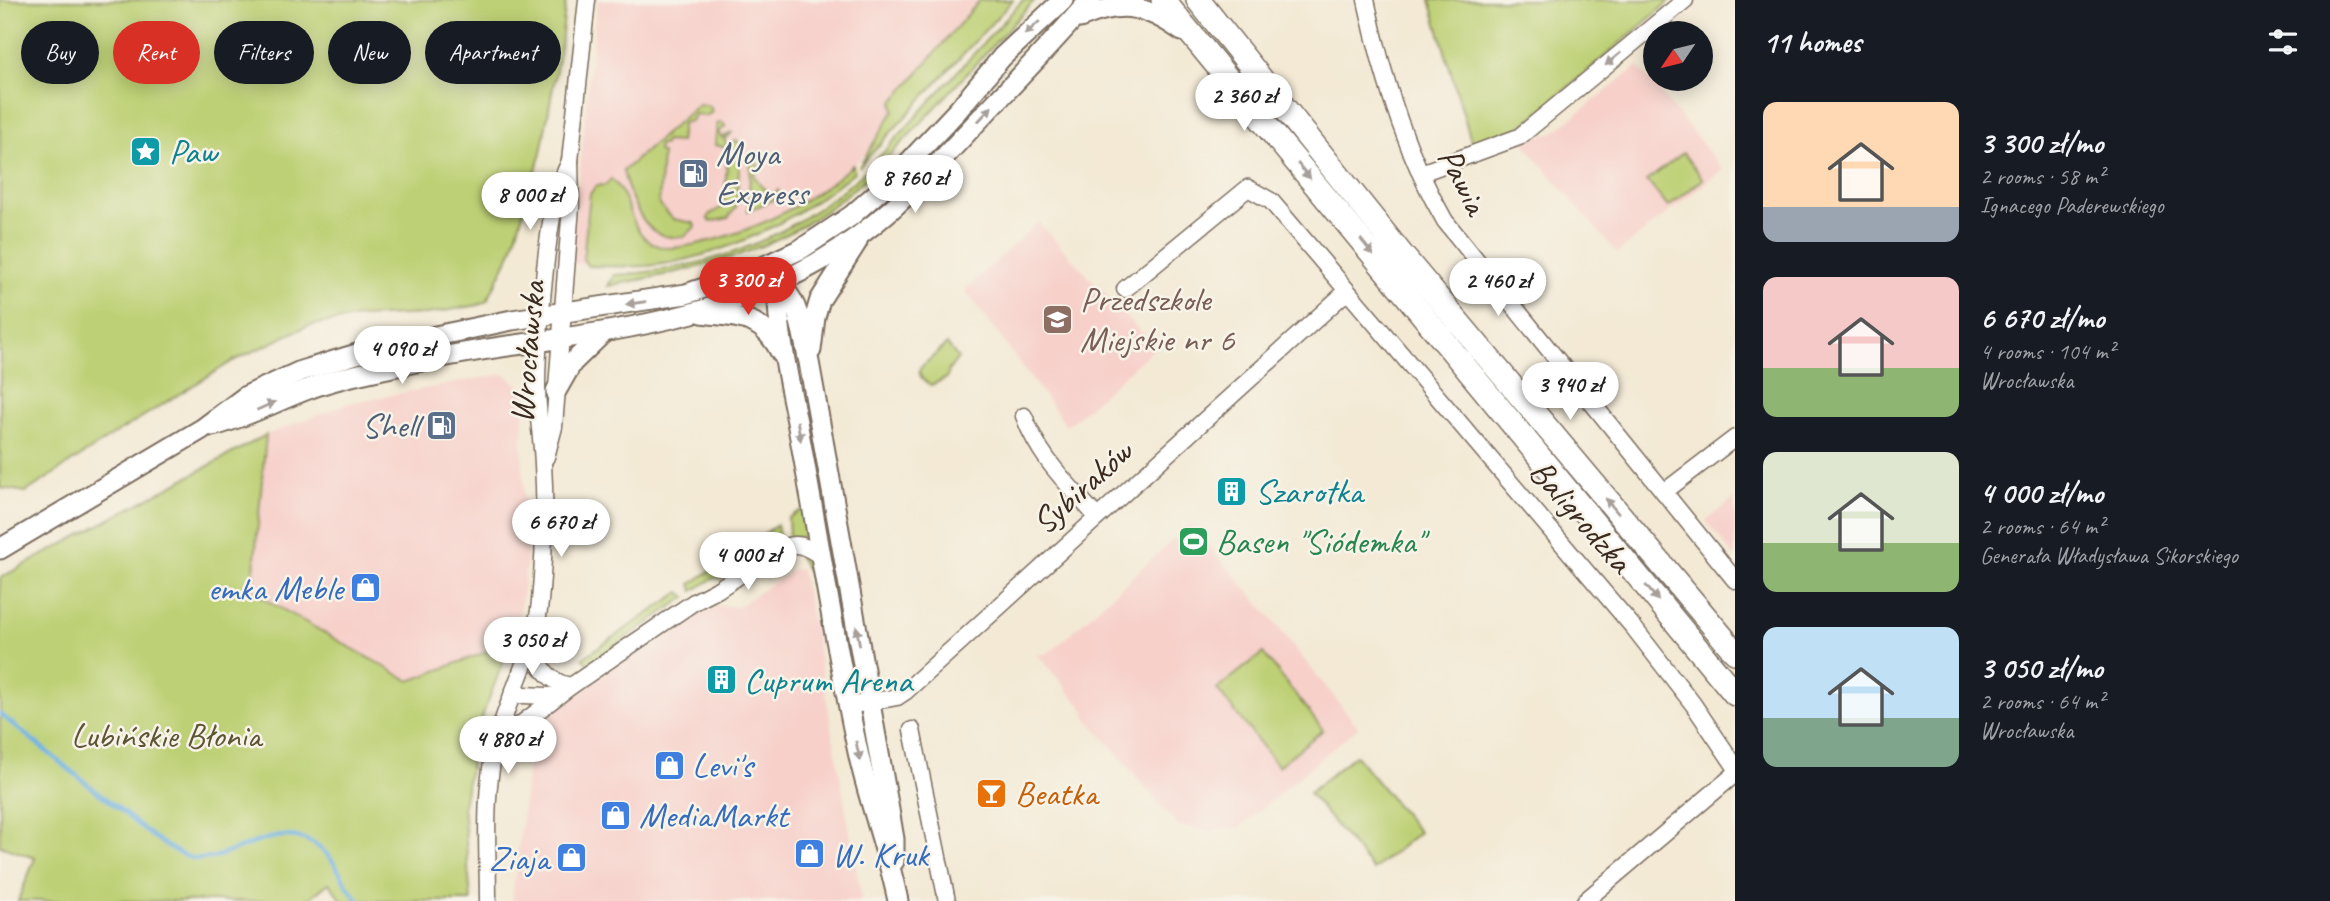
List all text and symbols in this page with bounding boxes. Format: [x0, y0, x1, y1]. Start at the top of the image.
one-way arrow [1023, 20, 1041, 36]
chip: Buy [21, 21, 99, 84]
chip: Rent [113, 21, 200, 84]
chip: Filters [214, 21, 314, 84]
chip: New [328, 21, 411, 84]
chip: Apartment [425, 21, 561, 84]
north arrow [1643, 21, 1713, 91]
map controls [1643, 21, 1713, 91]
text: 11 homes [1763, 23, 1861, 61]
icon: filters [2264, 23, 2302, 61]
one-way arrow [1605, 51, 1622, 66]
pin: 2 360 zł [1172, 74, 1316, 133]
text: 2 360 zł [1211, 81, 1277, 110]
one-way arrow [976, 106, 992, 123]
text: 3 300 zł/mo [1980, 124, 2103, 162]
place label: Paw [169, 129, 220, 174]
icon: home [1819, 130, 1903, 214]
place label: Moya Express [716, 131, 811, 216]
place icon: Paw [129, 134, 163, 168]
street label: Pawia [1427, 140, 1500, 224]
fuel station icon: Moya Express [676, 156, 710, 190]
pin: 8 760 zł [843, 156, 987, 215]
one-way arrow [1296, 162, 1312, 180]
text: 2 rooms · 58 m² [1980, 162, 2104, 191]
text: 8 760 zł [882, 163, 948, 192]
pin: 8 000 zł [458, 173, 602, 232]
text: 8 000 zł [498, 180, 562, 209]
text: Ignacego Paderewskiego [1980, 191, 2164, 220]
one-way arrow [1359, 239, 1374, 256]
pin: 3 300 zł [676, 258, 820, 317]
pin: 2 460 zł [1426, 258, 1570, 318]
text: 3 300 zł [716, 265, 780, 294]
text: 2 460 zł [1465, 266, 1531, 295]
street label: Wrocławska [498, 277, 556, 425]
place label: Przedszkole Miejskie nr 6 [1080, 277, 1236, 362]
one-way arrow [625, 297, 647, 308]
text: 6 670 zł/mo [1980, 299, 2104, 337]
school or university icon: Przedszkole Miejskie nr 6 [1040, 302, 1074, 336]
icon: home [1819, 305, 1903, 389]
pin: 4 090 zł [330, 326, 474, 386]
text: 4 090 zł [370, 334, 434, 363]
text: 4 rooms · 104 m² [1980, 337, 2115, 366]
pin: 3 940 zł [1498, 362, 1642, 422]
text: Wrocławska [1980, 366, 2073, 395]
text: 3 940 zł [1538, 370, 1602, 399]
one-way arrow [256, 400, 276, 412]
place label: Shell [362, 403, 425, 448]
fuel station icon: Shell [425, 408, 459, 442]
one-way arrow [794, 420, 805, 442]
street label: Sybiraków [1022, 428, 1144, 544]
street label: Baligrodzka [1519, 450, 1644, 584]
place label: Szarotka [1255, 469, 1365, 514]
building icon: Szarotka [1215, 474, 1249, 508]
text: 4 000 zł/mo [1980, 474, 2103, 512]
icon: home [1819, 480, 1903, 564]
one-way arrow [1605, 498, 1620, 515]
pin: 6 670 zł [489, 500, 633, 559]
text: 6 670 zł [528, 507, 594, 536]
text: 2 rooms · 64 m² [1980, 512, 2104, 541]
place label: Basen "Siódemka" [1216, 519, 1430, 564]
sports icon: Basen "Siódemka" [1176, 524, 1210, 558]
pin: 4 000 zł [676, 532, 820, 592]
text: 4 000 zł [716, 540, 780, 569]
text: Generała Władysława Sikorskiego [1980, 541, 2238, 570]
place label: emka Meble [208, 566, 346, 611]
shop icon: emka Meble [349, 571, 383, 605]
one-way arrow [1644, 584, 1659, 602]
pin: 3 050 zł [460, 618, 604, 677]
text: 3 050 zł [500, 625, 564, 654]
one-way arrow [852, 625, 863, 647]
text: 3 050 zł/mo [1980, 649, 2103, 687]
icon: home [1819, 655, 1903, 739]
place label: Cuprum Arena [744, 658, 915, 703]
building icon: Cuprum Arena [704, 663, 738, 697]
text: 2 rooms · 64 m² [1980, 687, 2104, 716]
park label: Lubińskie Błonia [71, 713, 264, 758]
pin: 4 880 zł [436, 716, 580, 776]
text: Wrocławska [1980, 716, 2073, 745]
text: 4 880 zł [476, 724, 540, 753]
one-way arrow [852, 740, 863, 762]
place label: Levi's [692, 743, 756, 788]
shop icon: Levi's [652, 748, 686, 782]
place label: Beatka [1015, 771, 1100, 816]
bar icon: Beatka [975, 776, 1009, 810]
place label: MediaMarkt [639, 793, 791, 838]
shop icon: MediaMarkt [599, 798, 633, 832]
place label: W. Kruk [832, 832, 931, 877]
place label: Ziaja [489, 836, 552, 881]
shop icon: W. Kruk [792, 837, 826, 871]
shop icon: Ziaja [555, 841, 589, 875]

